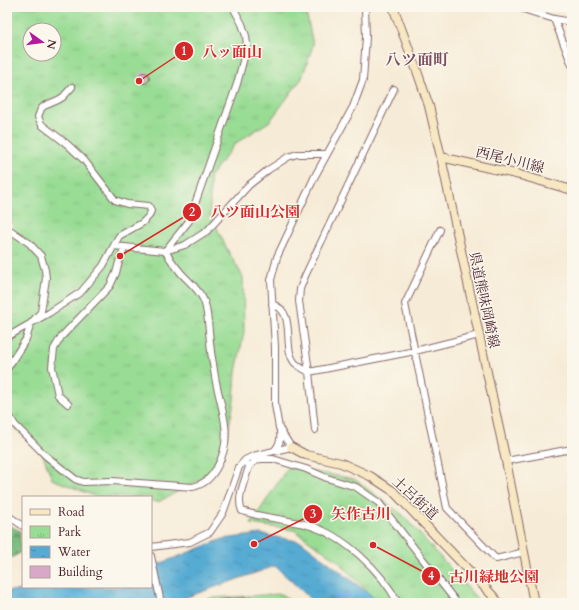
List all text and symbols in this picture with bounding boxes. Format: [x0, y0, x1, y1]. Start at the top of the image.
north arrow [22, 22, 62, 62]
text: N [43, 38, 60, 51]
callout: 八ッ面山 [174, 38, 270, 65]
text: 八ッ面山 [202, 42, 262, 62]
text: 1 [181, 43, 187, 59]
district label: 八ツ面町 [385, 49, 449, 71]
street label: 西尾小川線 [474, 142, 546, 178]
callout: 八ツ面山公園 [182, 198, 308, 225]
text: 八ツ面山公園 [210, 202, 300, 222]
text: 2 [189, 204, 195, 220]
street label: 県道熊味岡崎線 [465, 250, 503, 350]
street label: 土呂街道 [388, 472, 442, 524]
legend [22, 496, 152, 588]
callout: 矢作古川 [303, 500, 399, 527]
text: Road [58, 504, 85, 520]
text: 矢作古川 [331, 504, 391, 524]
text: 3 [310, 506, 316, 522]
text: Park [58, 524, 82, 540]
text: Water [57, 544, 91, 560]
callout: 古川緑地公園 [421, 563, 547, 590]
text: Building [58, 564, 103, 580]
text: 古川緑地公園 [449, 567, 539, 587]
text: 4 [428, 568, 434, 584]

